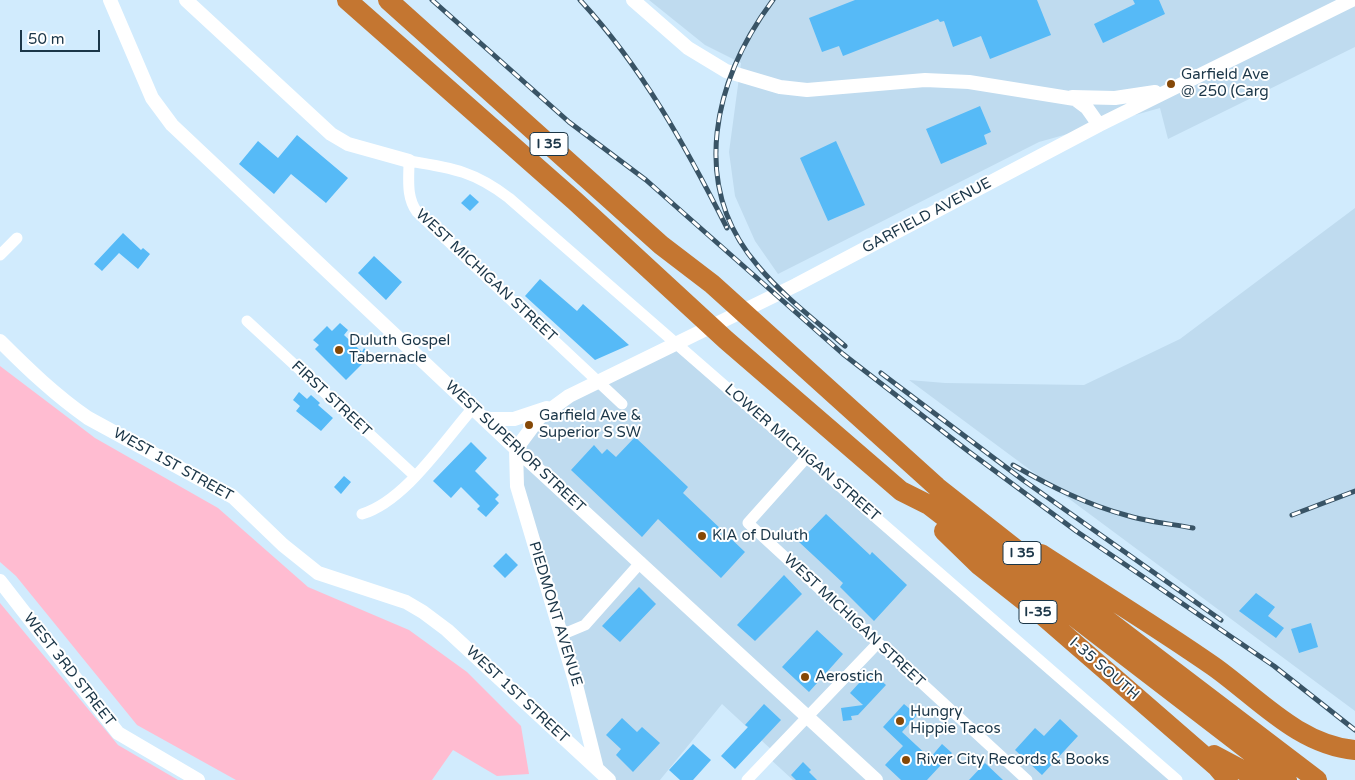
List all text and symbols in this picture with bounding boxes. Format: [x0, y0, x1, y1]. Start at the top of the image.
scale bar [22, 20, 102, 52]
text: 50 m [28, 30, 65, 48]
place label: Garfield Ave @ 250 (Carg [1181, 66, 1269, 101]
marker: Garfield Ave @ 250 (Carg [1165, 78, 1177, 90]
road number: I 35 [530, 132, 568, 156]
street label: GARFIELD AVENUE [859, 174, 995, 258]
street label: WEST MICHIGAN STREET [412, 206, 560, 346]
place label: Duluth Gospel Tabernacle [349, 332, 450, 367]
marker: Duluth Gospel Tabernacle [333, 344, 345, 356]
street label: FIRST STREET [287, 357, 375, 441]
street label: WEST SUPERIOR STREET [441, 377, 589, 517]
street label: LOWER MICHIGAN STREET [721, 381, 883, 525]
place label: Garfield Ave & Superior S SW [539, 407, 642, 442]
marker: Garfield Ave & Superior S SW [523, 419, 535, 431]
street label: WEST 1ST STREET [110, 425, 236, 505]
place label: KIA of Duluth [712, 527, 808, 545]
marker: KIA of Duluth [696, 530, 708, 542]
street label: PIEDMONT AVENUE [524, 539, 586, 689]
road number: I 35 [1003, 542, 1041, 564]
street label: WEST MICHIGAN STREET [780, 551, 928, 691]
road number: I-35 [1019, 600, 1057, 624]
street label: WEST 3RD STREET [19, 610, 119, 730]
street label: I-35 SOUTH [1065, 634, 1143, 704]
street label: WEST 1ST STREET [462, 643, 572, 747]
place label: Aerostich [815, 668, 883, 686]
marker: Aerostich [799, 671, 811, 683]
place label: Hungry Hippie Tacos [910, 703, 1001, 738]
marker: Hungry Hippie Tacos [894, 715, 906, 727]
place label: River City Records & Books [916, 751, 1109, 769]
marker: River City Records & Books [900, 754, 912, 766]

